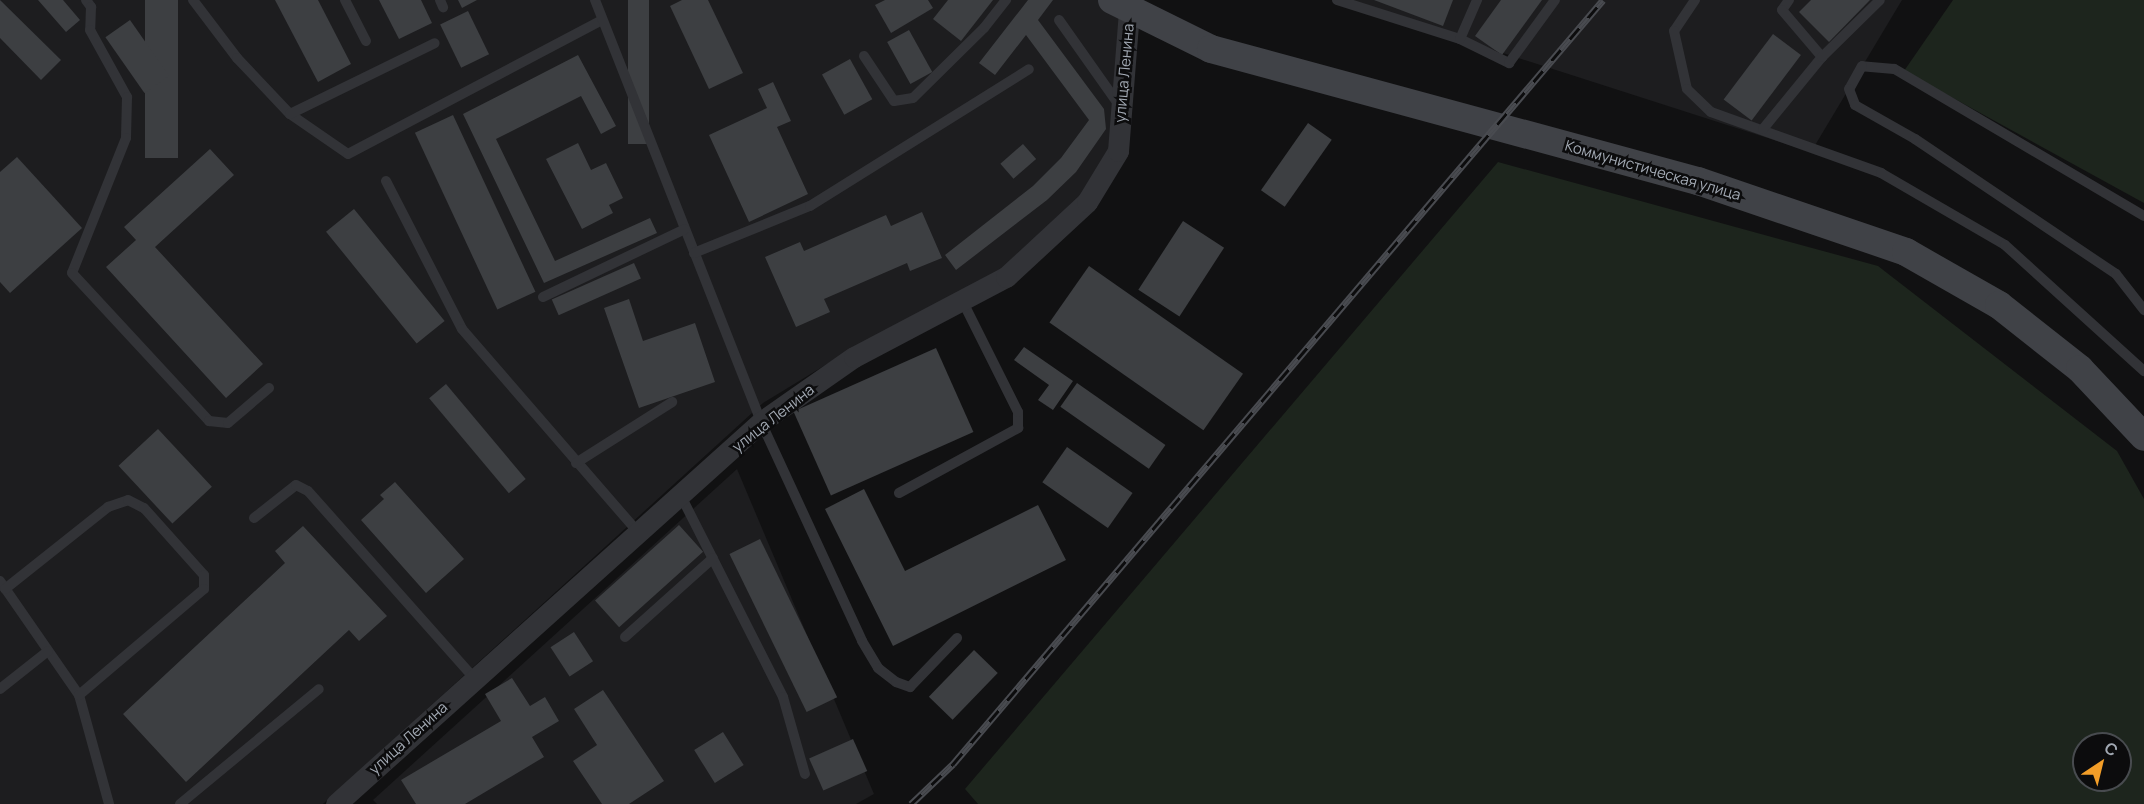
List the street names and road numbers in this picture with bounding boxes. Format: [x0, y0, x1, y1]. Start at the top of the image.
street label: улица Ленина [1111, 23, 1137, 123]
street label: Коммунистическая улица [1563, 136, 1743, 204]
street label: улица Ленина [728, 380, 818, 456]
street label: улица Ленина [365, 698, 451, 778]

